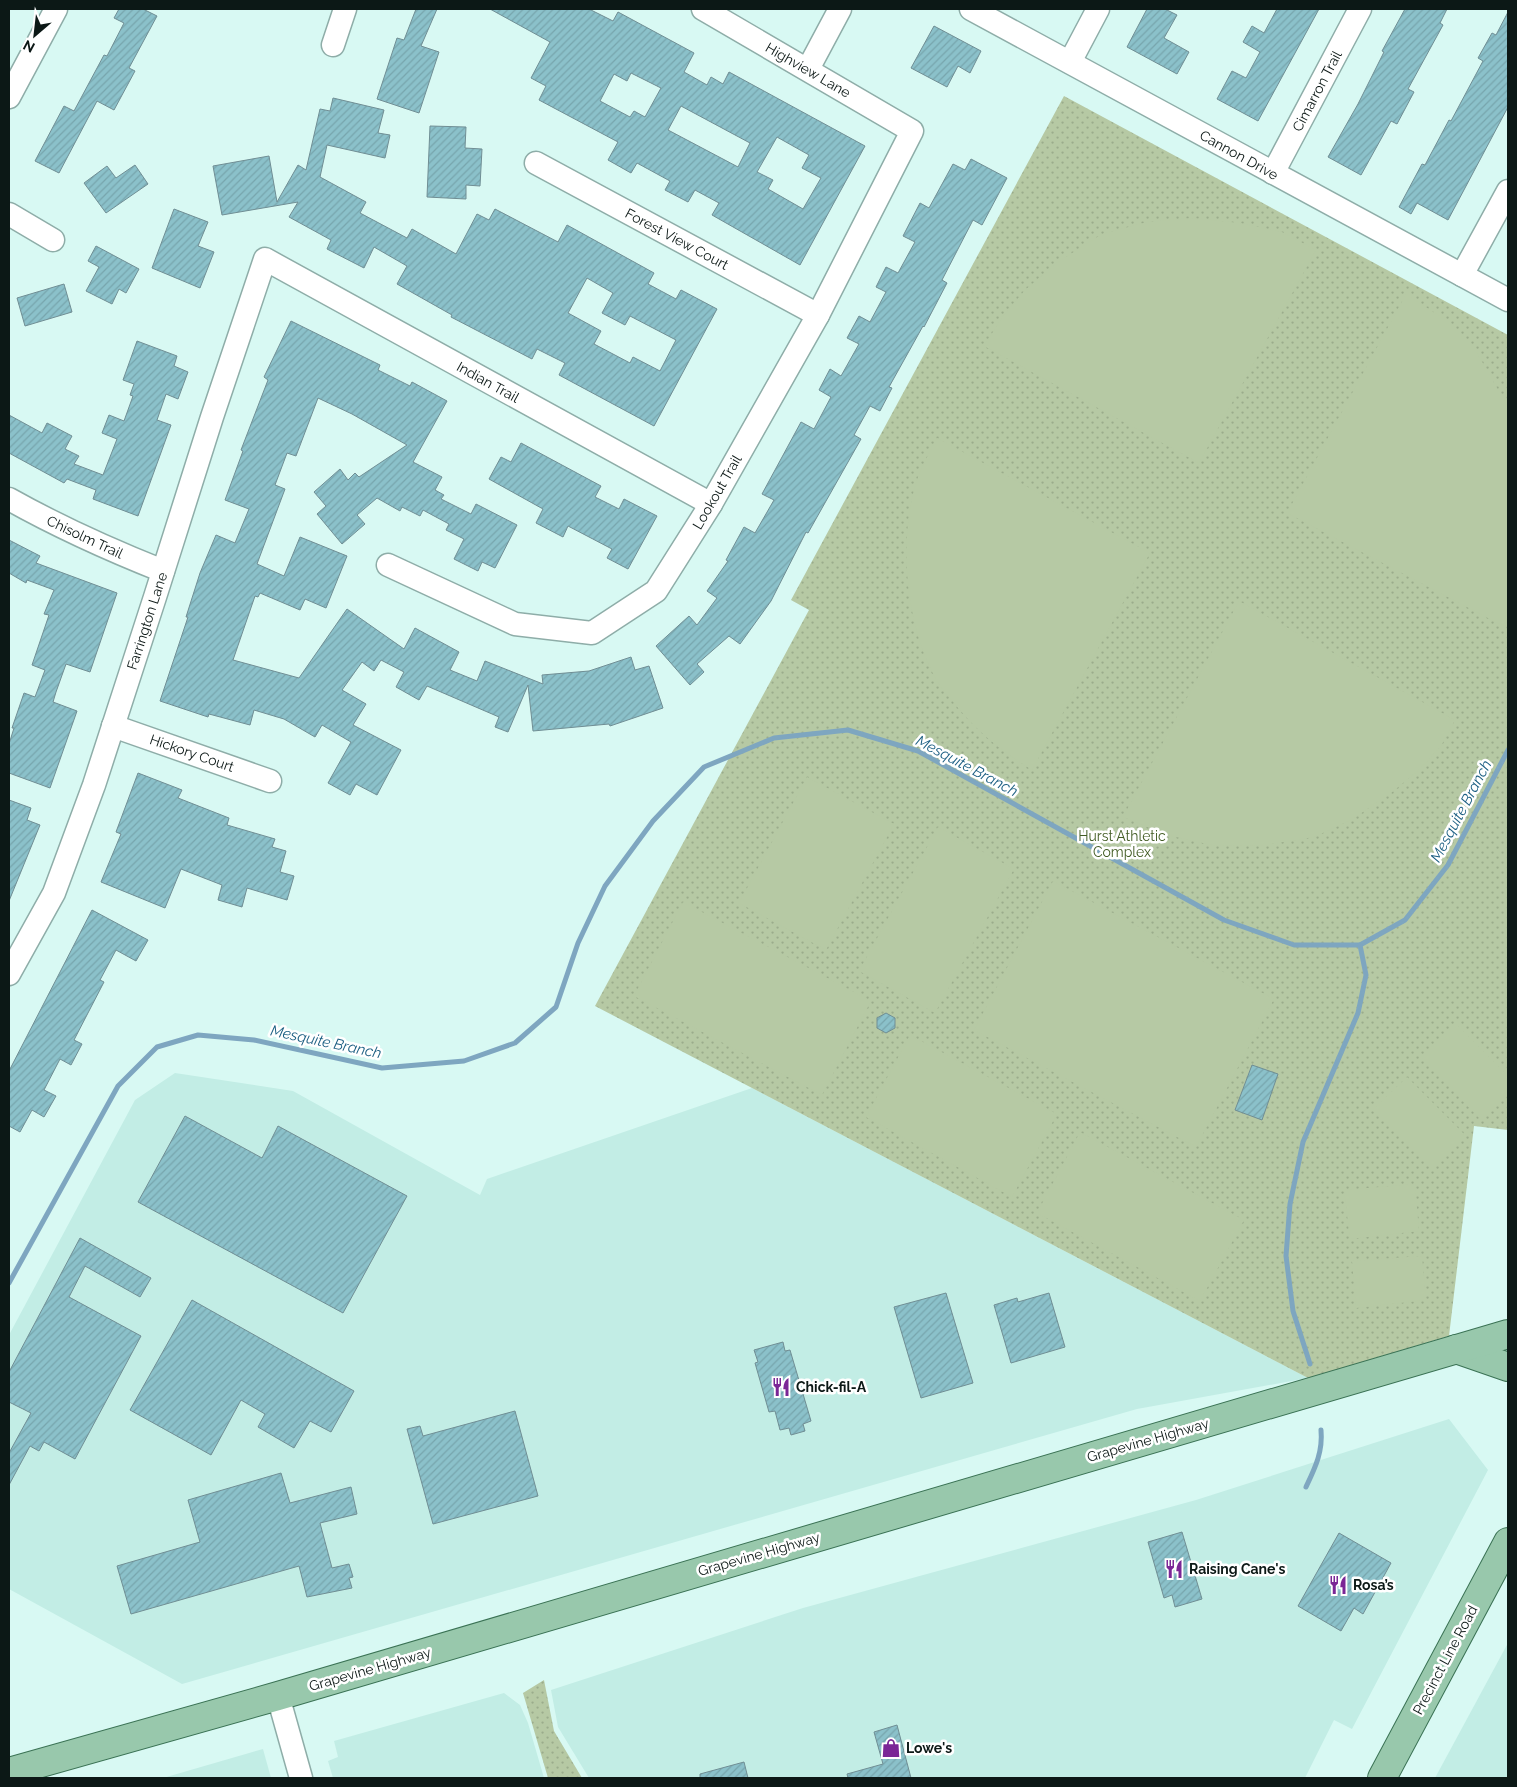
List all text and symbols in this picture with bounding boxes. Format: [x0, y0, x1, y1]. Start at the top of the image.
north arrow [10, 10, 60, 60]
text: N [20, 37, 37, 56]
street label: Highview Lane [763, 39, 853, 101]
street label: Cimarron Trail [1289, 48, 1345, 134]
street label: Cannon Drive [1197, 127, 1281, 183]
street label: Forest View Court [623, 205, 732, 273]
street label: Indian Trail [454, 358, 522, 406]
street label: Lookout Trail [689, 452, 745, 532]
street label: Chisolm Trail [44, 512, 126, 562]
street label: Farrington Lane [124, 570, 170, 672]
street label: Hickory Court [148, 731, 236, 775]
water label: Mesquite Branch [913, 732, 1021, 800]
water label: Mesquite Branch [1427, 757, 1495, 865]
park label: Hurst Athletic Complex [1078, 828, 1166, 860]
water label: Mesquite Branch [269, 1021, 383, 1063]
restaurant icon: Chick-fil-A [770, 1376, 792, 1398]
place label: Chick-fil-A [796, 1379, 867, 1395]
street label: Grapevine Highway [1085, 1415, 1211, 1465]
street label: Grapevine Highway [696, 1529, 822, 1579]
restaurant icon: Raising Cane's [1163, 1558, 1185, 1580]
place label: Raising Cane's [1189, 1561, 1285, 1577]
restaurant icon: Rosa’s [1327, 1574, 1349, 1596]
place label: Rosa’s [1353, 1577, 1394, 1593]
street label: Precinct Line Road [1409, 1603, 1481, 1717]
street label: Grapevine Highway [307, 1644, 433, 1694]
shop icon: Lowe's [880, 1737, 902, 1759]
place label: Lowe's [906, 1740, 952, 1756]

